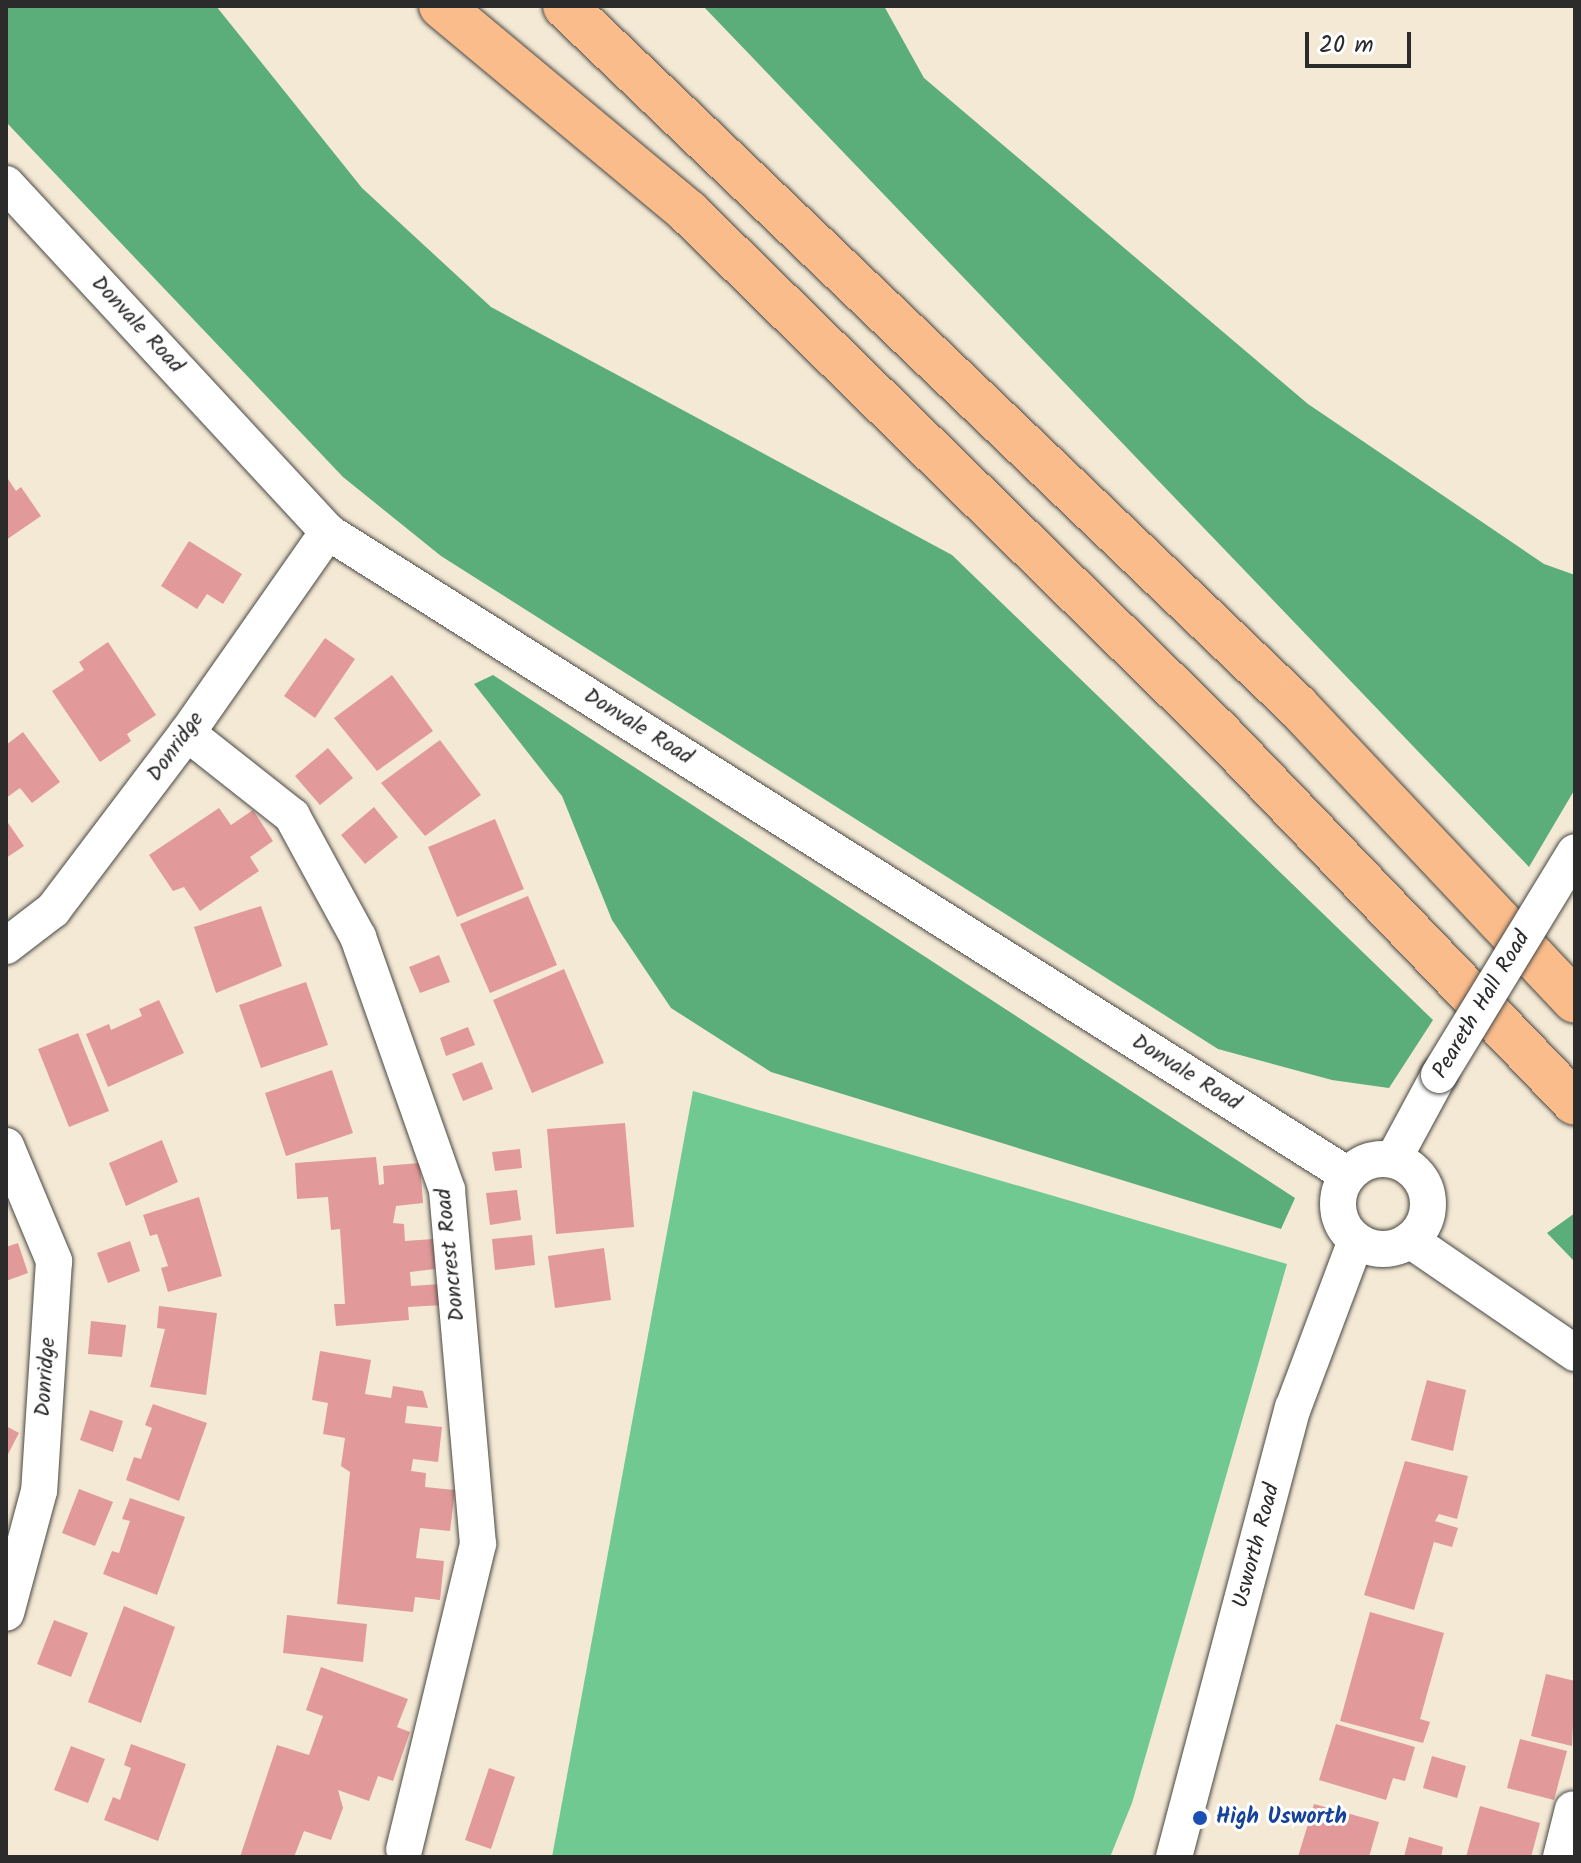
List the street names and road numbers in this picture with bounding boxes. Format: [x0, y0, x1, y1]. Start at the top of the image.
street label: Donvale Road [85, 271, 189, 379]
street label: Donvale Road [579, 683, 697, 771]
street label: Donridge [142, 707, 210, 787]
street label: Peareth Hall Road [1428, 927, 1536, 1083]
street label: Donvale Road [1127, 1029, 1245, 1117]
street label: Doncrest Road [431, 1187, 471, 1323]
street label: Donridge [30, 1336, 62, 1418]
street label: Usworth Road [1228, 1481, 1286, 1611]

